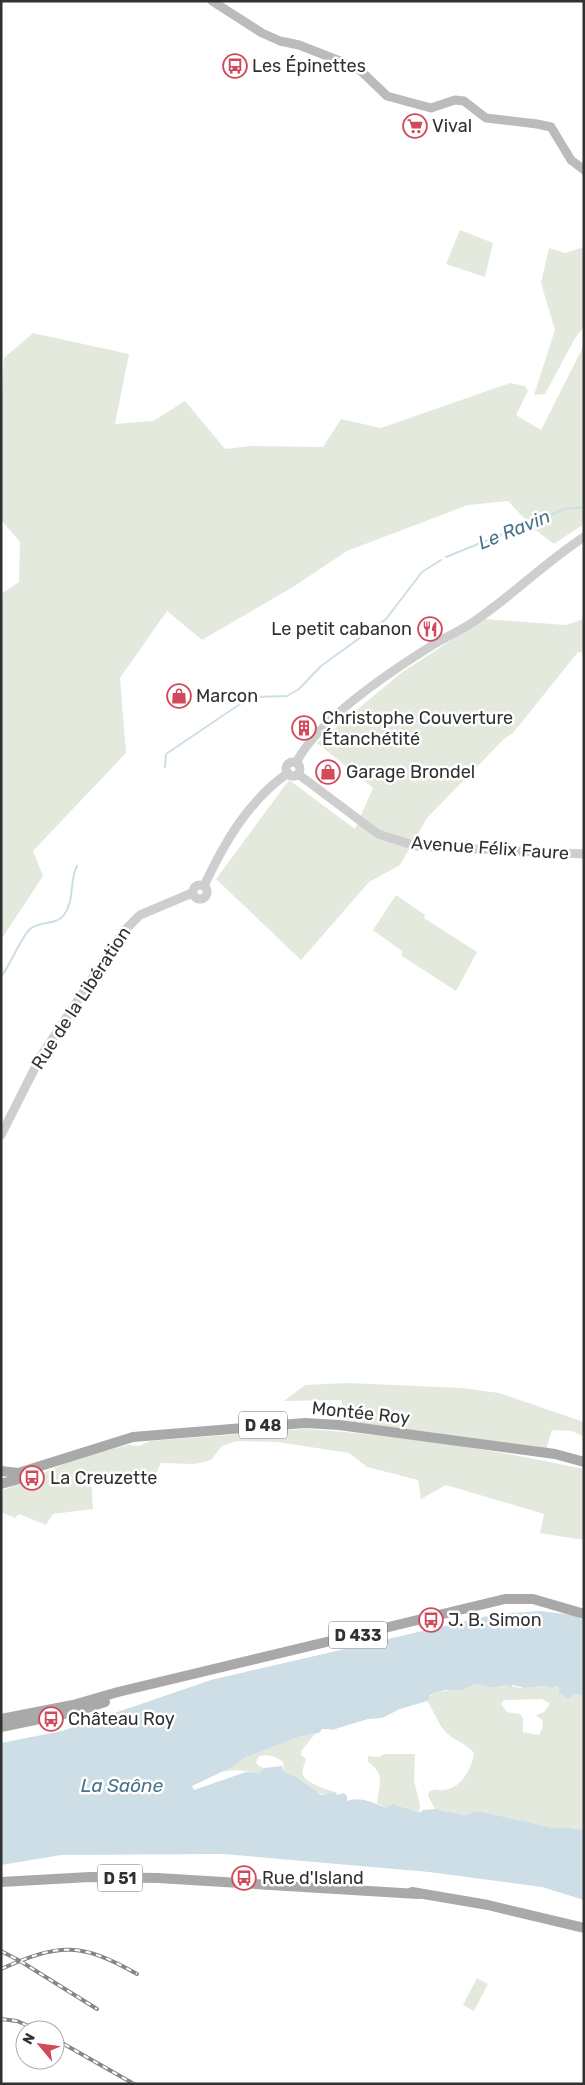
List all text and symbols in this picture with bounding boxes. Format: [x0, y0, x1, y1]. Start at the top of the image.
bus stop icon: Les Épinettes [222, 53, 248, 79]
place label: Les Épinettes [252, 55, 366, 77]
supermarket icon: Vival [402, 113, 428, 139]
place label: Vival [432, 115, 472, 137]
water label: Le Ravin [475, 505, 554, 554]
restaurant icon: Le petit cabanon [417, 616, 443, 642]
place label: Le petit cabanon [271, 618, 412, 640]
shop icon: Marcon [166, 683, 192, 709]
place label: Marcon [196, 685, 258, 707]
place label: Christophe Couverture Étanchétité [322, 707, 513, 750]
building icon: Christophe Couverture Étanchétité [291, 715, 317, 741]
shop icon: Garage Brondel [315, 759, 341, 785]
place label: Garage Brondel [346, 761, 475, 783]
street label: Avenue Félix Faure [410, 832, 570, 864]
street label: Rue de la Libération [27, 923, 135, 1073]
street label: Montée Roy [311, 1397, 411, 1429]
road number: D 48 [239, 1412, 287, 1438]
bus stop icon: La Creuzette [19, 1465, 45, 1491]
place label: La Creuzette [50, 1467, 157, 1489]
bus stop icon: J. B. Simon [418, 1607, 444, 1633]
place label: J. B. Simon [448, 1609, 542, 1631]
road number: D 433 [329, 1622, 387, 1648]
bus stop icon: Château Roy [38, 1706, 64, 1732]
place label: Château Roy [68, 1708, 175, 1730]
water label: La Saône [81, 1774, 164, 1797]
road number: D 51 [98, 1865, 142, 1892]
bus stop icon: Rue d'Island [231, 1865, 257, 1891]
place label: Rue d'Island [262, 1867, 364, 1889]
north arrow [15, 2020, 65, 2070]
text: N [19, 2030, 39, 2047]

